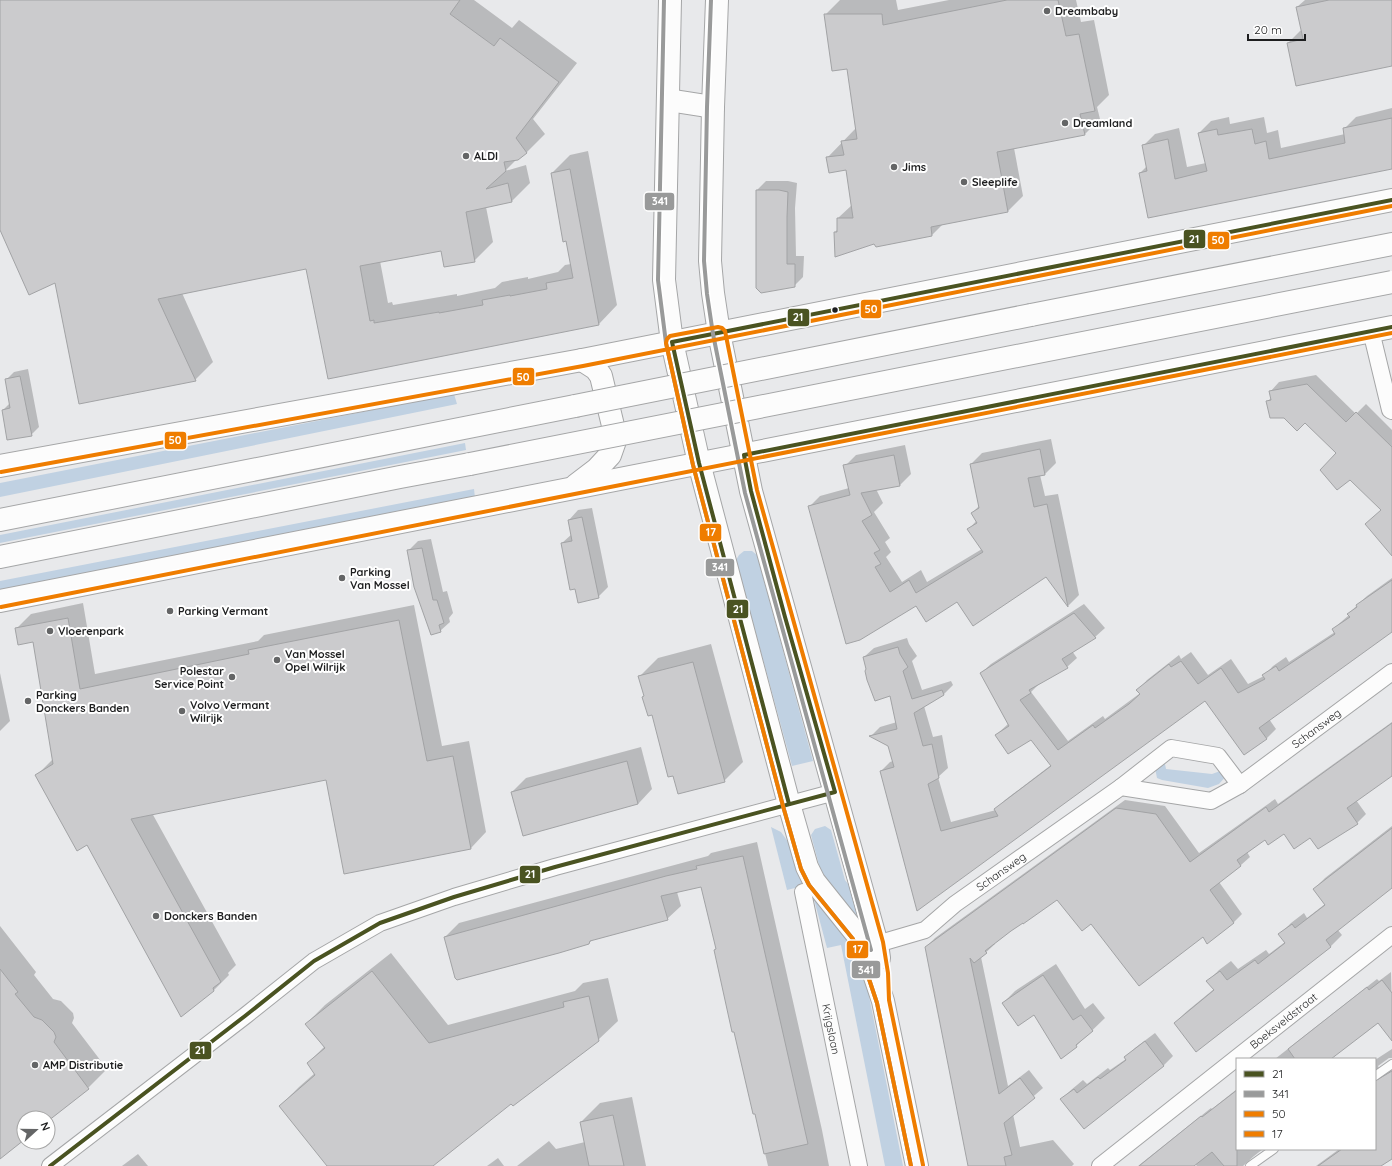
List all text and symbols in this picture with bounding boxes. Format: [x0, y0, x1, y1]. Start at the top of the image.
place label: Dreambaby [1055, 4, 1118, 18]
marker: Dreambaby [1042, 6, 1052, 16]
scale bar [1248, 16, 1305, 42]
text: 20 m [1254, 22, 1282, 37]
place label: Dreamland [1073, 116, 1132, 130]
marker: Dreamland [1060, 118, 1070, 128]
place label: ALDI [474, 149, 498, 163]
marker: ALDI [461, 151, 471, 161]
place label: Jims [902, 160, 926, 174]
marker: Jims [889, 162, 899, 172]
place label: Sleeplife [972, 175, 1018, 189]
marker: Sleeplife [959, 177, 969, 187]
line badge: 341 [644, 192, 675, 211]
text: 341 [652, 194, 668, 208]
line badge: 21 [1183, 229, 1206, 249]
line badge: 50 [1207, 231, 1230, 250]
text: 21 [1189, 232, 1199, 246]
text: 50 [1211, 233, 1225, 247]
line badge: 50 [860, 299, 882, 319]
text: 50 [864, 302, 878, 316]
unlabelled marker [830, 305, 840, 315]
line badge: 21 [787, 308, 810, 327]
text: 21 [793, 310, 803, 324]
line badge: 50 [512, 367, 535, 386]
text: 50 [516, 370, 530, 384]
line badge: 50 [164, 431, 187, 450]
text: 50 [168, 433, 182, 447]
line badge: 17 [699, 523, 722, 542]
text: 17 [706, 525, 716, 539]
line badge: 341 [705, 558, 735, 577]
text: 341 [712, 560, 728, 574]
place label: Parking Van Mossel [350, 565, 410, 592]
marker: Parking Van Mossel [337, 573, 347, 583]
line badge: 21 [726, 599, 749, 619]
text: 21 [733, 602, 743, 616]
place label: Parking Vermant [178, 604, 268, 618]
marker: Parking Vermant [165, 606, 175, 616]
place label: Vloerenpark [58, 624, 124, 638]
marker: Vloerenpark [45, 626, 55, 636]
place label: Van Mossel Opel Wilrijk [285, 647, 345, 674]
marker: Van Mossel Opel Wilrijk [272, 655, 282, 665]
place label: Polestar Service Point [155, 664, 224, 691]
marker: Polestar Service Point [227, 672, 237, 682]
place label: Parking Donckers Banden [36, 688, 129, 715]
marker: Parking Donckers Banden [23, 696, 33, 706]
place label: Volvo Vermant Wilrijk [190, 698, 269, 725]
street label: Schansweg [1289, 705, 1344, 751]
marker: Volvo Vermant Wilrijk [177, 706, 187, 716]
street label: Schansweg [973, 849, 1029, 894]
line badge: 21 [519, 865, 541, 884]
text: 21 [525, 867, 535, 881]
place label: Donckers Banden [164, 909, 257, 923]
marker: Donckers Banden [151, 911, 161, 921]
line badge: 17 [846, 940, 869, 959]
text: 17 [853, 942, 863, 956]
line badge: 341 [851, 960, 881, 979]
text: 341 [858, 963, 874, 977]
street label: Boeksveldstraat [1247, 990, 1320, 1052]
street label: Krijgslaan [819, 1003, 843, 1056]
line badge: 21 [189, 1041, 212, 1060]
text: 21 [195, 1043, 205, 1057]
place label: AMP Distributie [43, 1058, 124, 1072]
legend [1236, 1058, 1376, 1150]
marker: AMP Distributie [30, 1060, 40, 1070]
text: 21 [1272, 1066, 1283, 1081]
text: 341 [1272, 1086, 1289, 1101]
text: 50 [1272, 1106, 1286, 1121]
north arrow [16, 1110, 56, 1150]
text: N [37, 1120, 53, 1133]
text: 17 [1272, 1126, 1283, 1141]

